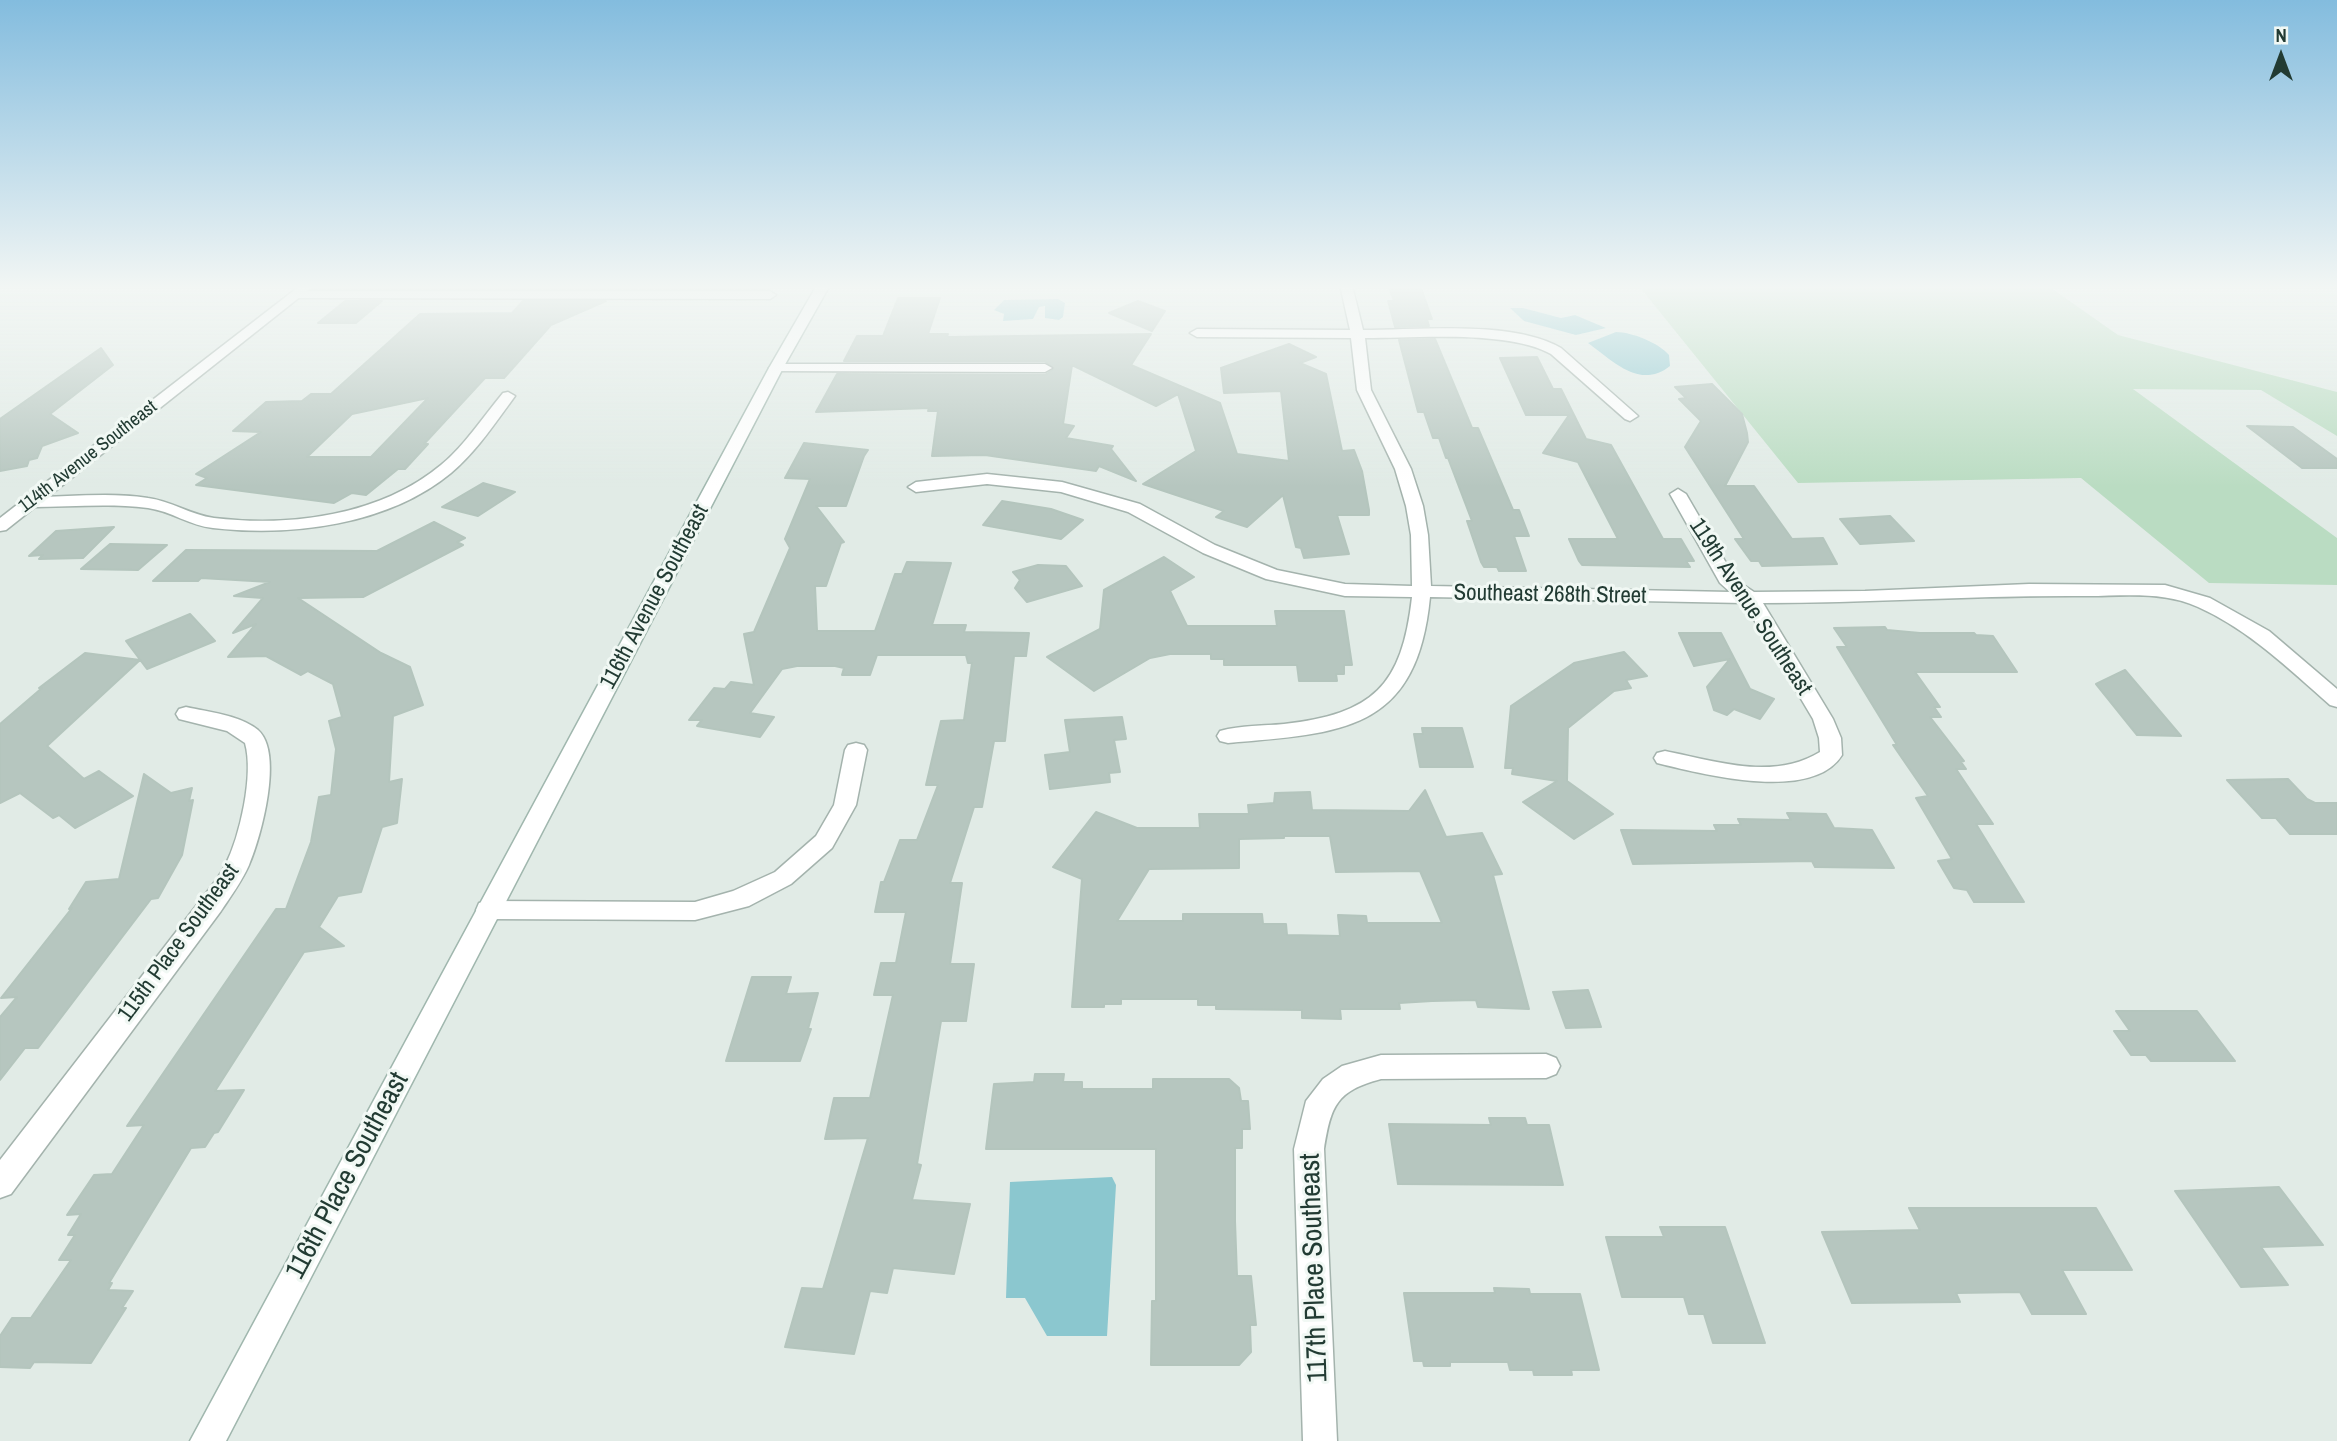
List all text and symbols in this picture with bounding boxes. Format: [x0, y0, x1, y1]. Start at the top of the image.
north arrow [2246, 21, 2316, 91]
text: N [2275, 22, 2287, 48]
street label: 114th Avenue Southeast [14, 396, 162, 518]
street label: 116th Avenue Southeast [595, 500, 715, 694]
street label: 119th Avenue Southeast [1683, 514, 1817, 700]
street label: Southeast 268th Street [1453, 580, 1647, 610]
street label: 115th Place Southeast [112, 859, 246, 1027]
street label: 116th Place Southeast [279, 1067, 417, 1285]
street label: 117th Place Southeast [1294, 1153, 1336, 1383]

